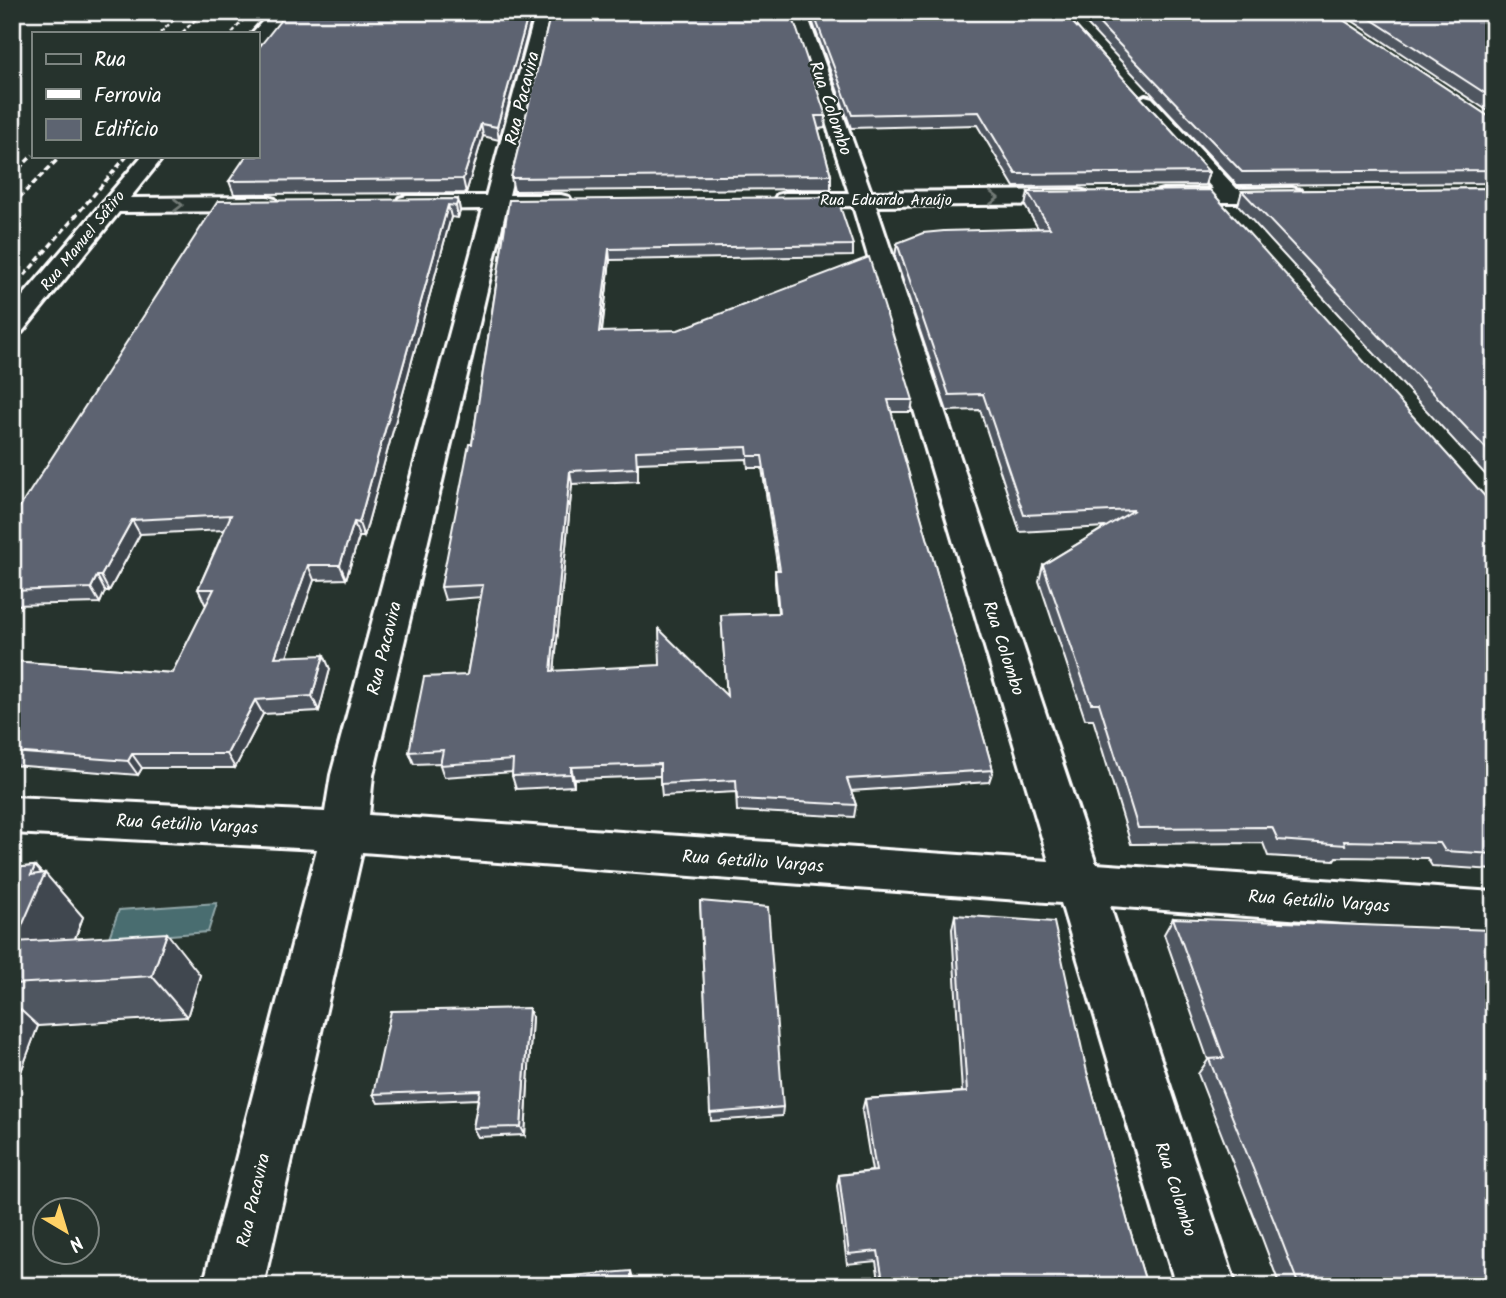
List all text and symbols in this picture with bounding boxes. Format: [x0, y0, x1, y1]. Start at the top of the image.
legend [32, 32, 259, 158]
text: Rua [94, 44, 126, 77]
street label: Rua Pacavira [498, 48, 549, 148]
street label: Rua Colombo [800, 57, 859, 160]
text: Ferrovia [94, 80, 162, 113]
text: Edifício [94, 114, 159, 147]
street label: Rua Manuel Sátiro [35, 185, 132, 297]
street label: Rua Eduardo Araújo [820, 188, 952, 213]
one-way arrow [989, 190, 999, 206]
one-way arrow [173, 197, 184, 213]
street label: Rua Colombo [974, 597, 1032, 700]
street label: Rua Pacavira [360, 598, 411, 698]
street label: Rua Getúlio Vargas [115, 807, 259, 844]
street label: Rua Getúlio Vargas [681, 843, 825, 882]
street label: Rua Getúlio Vargas [1247, 883, 1391, 922]
street label: Rua Colombo [1146, 1138, 1204, 1241]
street label: Rua Pacavira [230, 1150, 279, 1250]
north arrow [32, 1196, 102, 1266]
text: N [61, 1227, 89, 1258]

